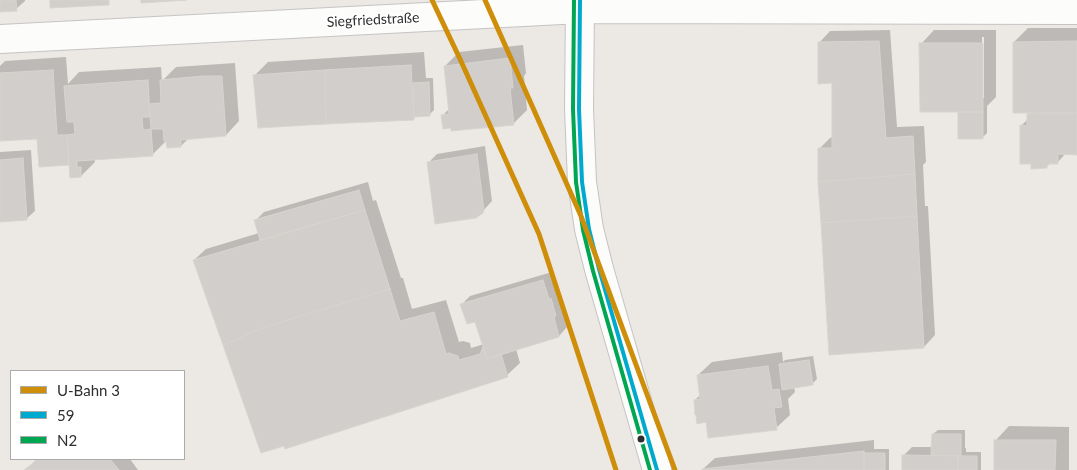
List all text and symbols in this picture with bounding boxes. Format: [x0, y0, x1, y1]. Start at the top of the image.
street label: Siegfriedstraße [326, 9, 420, 31]
legend [10, 370, 185, 460]
text: U-Bahn 3 [57, 381, 120, 399]
text: 59 [57, 406, 74, 424]
text: N2 [57, 431, 77, 449]
unlabelled marker [636, 434, 646, 444]

